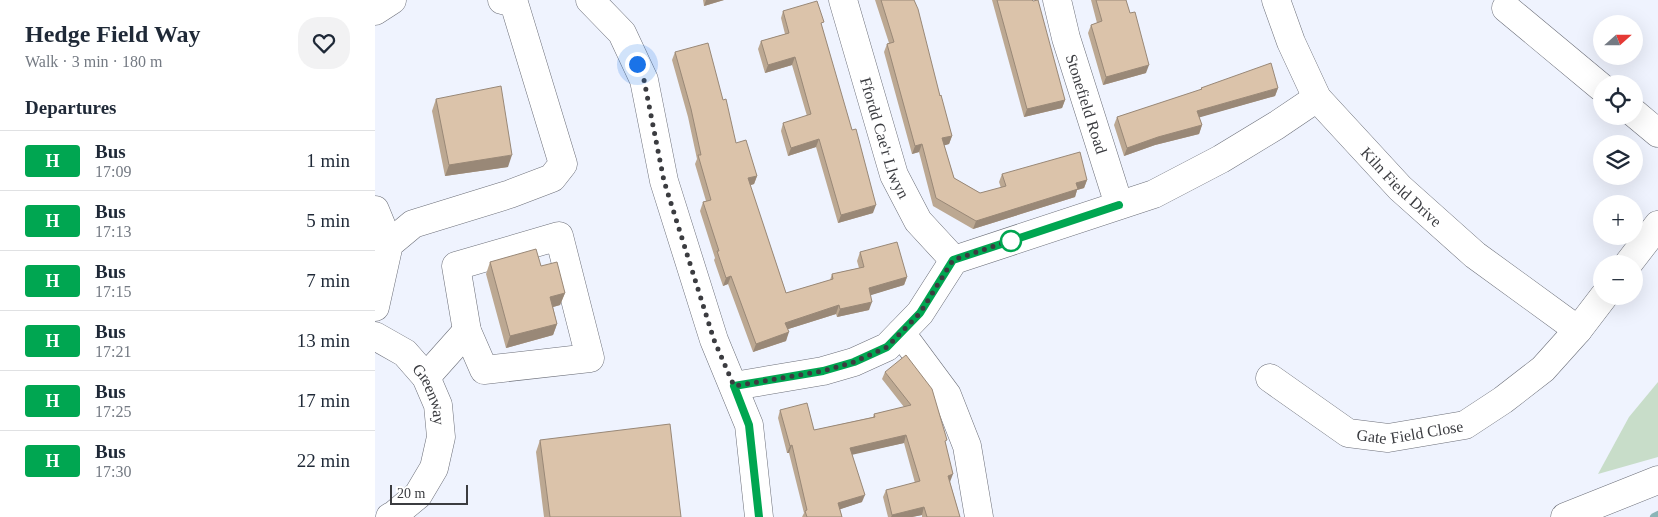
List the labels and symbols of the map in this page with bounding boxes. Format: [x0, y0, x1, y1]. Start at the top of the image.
north arrow [1593, 15, 1643, 65]
your location [625, 52, 650, 77]
street label: Stonefield Road [1063, 52, 1110, 156]
street label: Ffordd Cae'r Llwyn [857, 75, 913, 201]
street label: Kiln Field Drive [1358, 144, 1445, 230]
unlabelled marker [1000, 230, 1022, 252]
street label: Greenway [409, 360, 448, 426]
street label: Gate Field Close [1356, 417, 1464, 447]
scale bar [390, 482, 467, 505]

